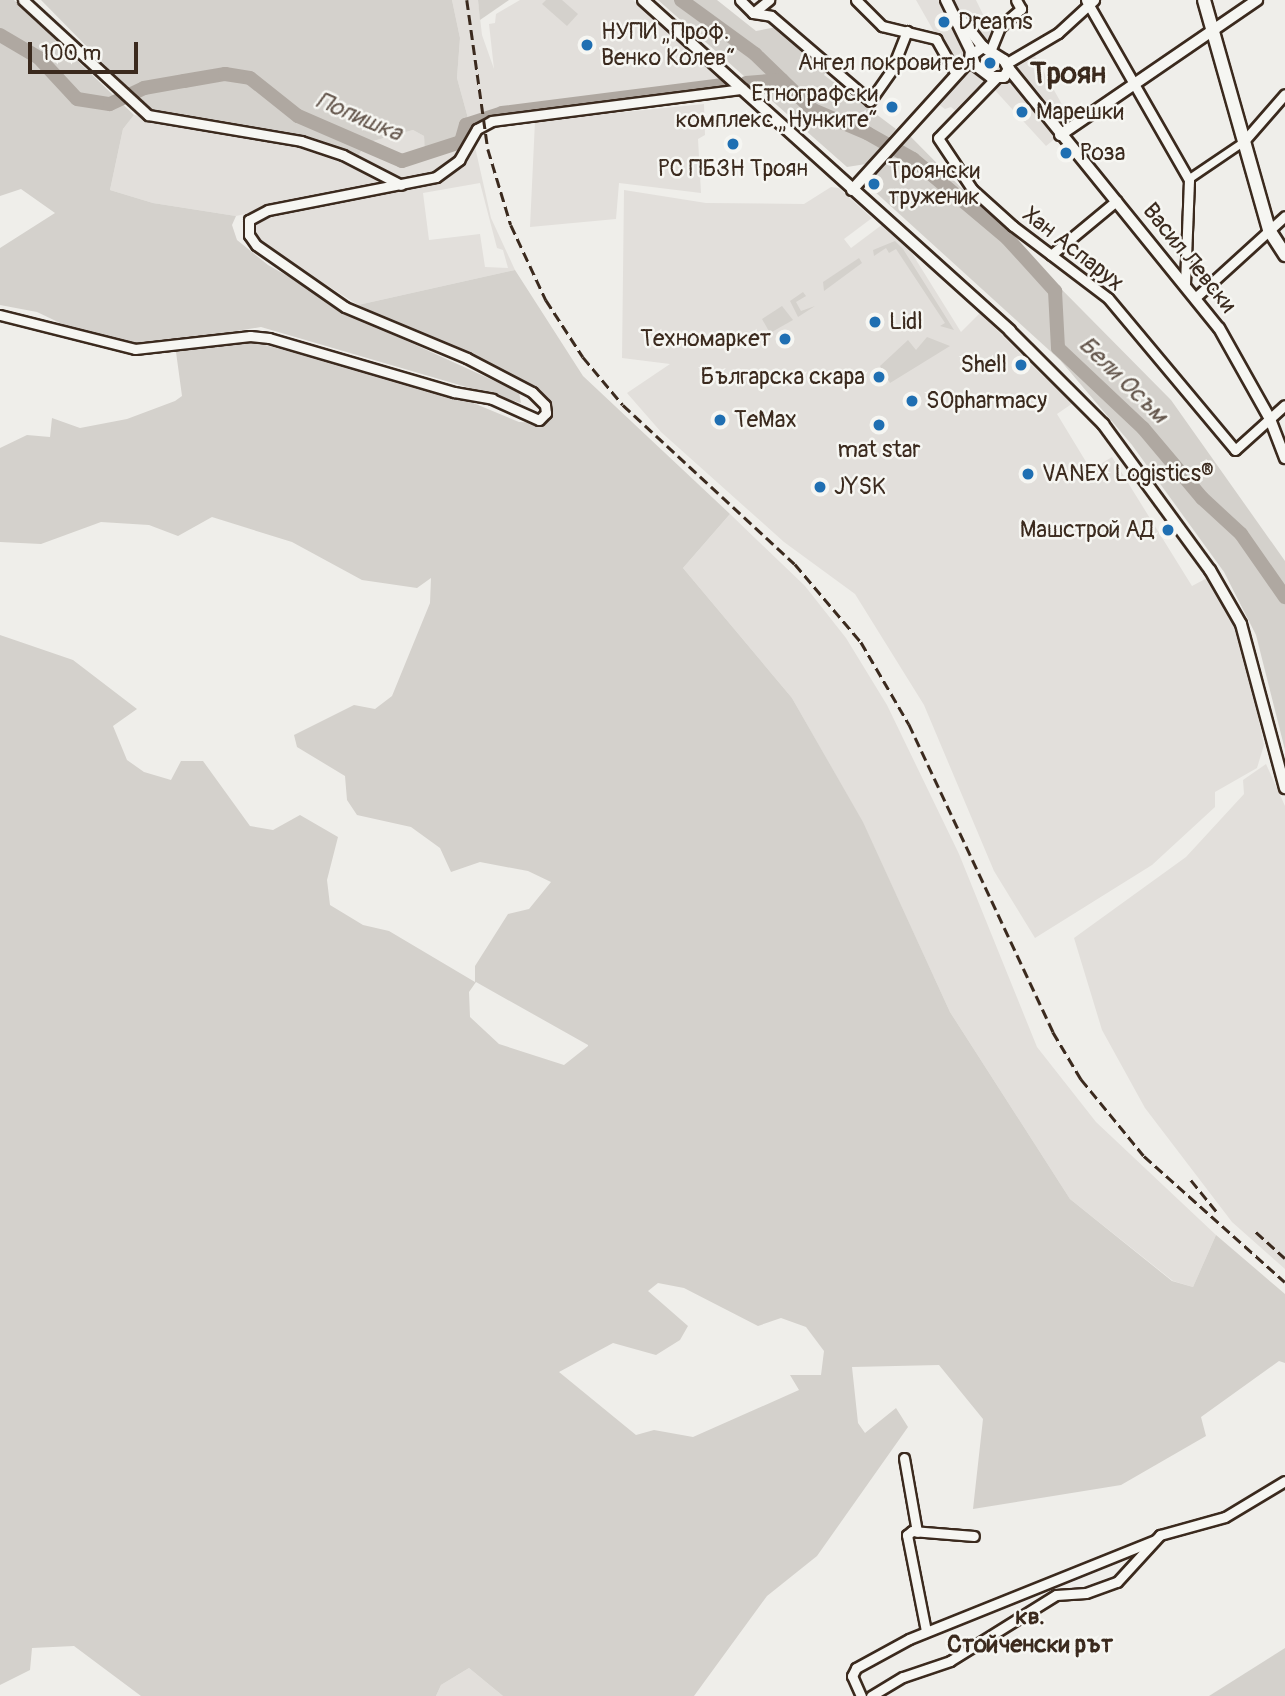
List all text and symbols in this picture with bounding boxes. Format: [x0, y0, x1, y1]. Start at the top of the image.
place label: Dreams [958, 8, 1033, 36]
marker: Dreams [936, 14, 952, 30]
place label: НУПИ „Проф. Венко Колев“ [601, 18, 736, 72]
scale bar [32, 28, 142, 72]
marker: НУПИ „Проф. Венко Колев“ [579, 37, 595, 53]
text: 100 m [41, 40, 101, 67]
place label: Ангел покровител [798, 49, 976, 77]
marker: Ангел покровител [982, 55, 998, 71]
district label: Троян [1030, 56, 1106, 92]
place label: Етнографски комплекс „Нунките“ [676, 80, 878, 134]
water label: Попишка [312, 86, 406, 148]
place label: Марешки [1036, 98, 1124, 126]
marker: Етнографски комплекс „Нунките“ [884, 99, 900, 115]
marker: Марешки [1014, 104, 1030, 120]
marker: РС ПБЗН Троян [725, 136, 741, 152]
place label: Роза [1080, 139, 1126, 167]
marker: Роза [1058, 145, 1074, 161]
place label: РС ПБЗН Троян [658, 155, 808, 183]
place label: Троянски труженик [888, 157, 980, 211]
marker: Троянски труженик [866, 176, 882, 192]
street label: Васил Левски [1136, 198, 1242, 318]
street label: Хан Аспарух [1017, 201, 1129, 297]
place label: Lidl [889, 308, 923, 336]
marker: Lidl [867, 314, 883, 330]
place label: Техномаркет [640, 325, 771, 353]
water label: Бели Осъм [1072, 330, 1174, 430]
marker: Техномаркет [777, 331, 793, 347]
place label: Shell [961, 351, 1007, 379]
marker: Shell [1013, 357, 1029, 373]
place label: Българска скара [700, 363, 865, 391]
marker: Българска скара [871, 369, 887, 385]
place label: SOpharmacy [926, 387, 1047, 415]
marker: SOpharmacy [904, 393, 920, 409]
place label: ТеМах [734, 406, 797, 434]
marker: ТеМах [712, 412, 728, 428]
marker: mat star [871, 417, 887, 433]
place label: mat star [837, 436, 921, 464]
place label: VANEX Logistics® [1042, 460, 1214, 488]
marker: VANEX Logistics® [1020, 466, 1036, 482]
place label: JYSK [834, 473, 886, 501]
marker: JYSK [812, 479, 828, 495]
place label: Машстрой АД [1020, 516, 1154, 544]
marker: Машстрой АД [1160, 522, 1176, 538]
district label: кв. Стойченски рът [947, 1603, 1113, 1659]

